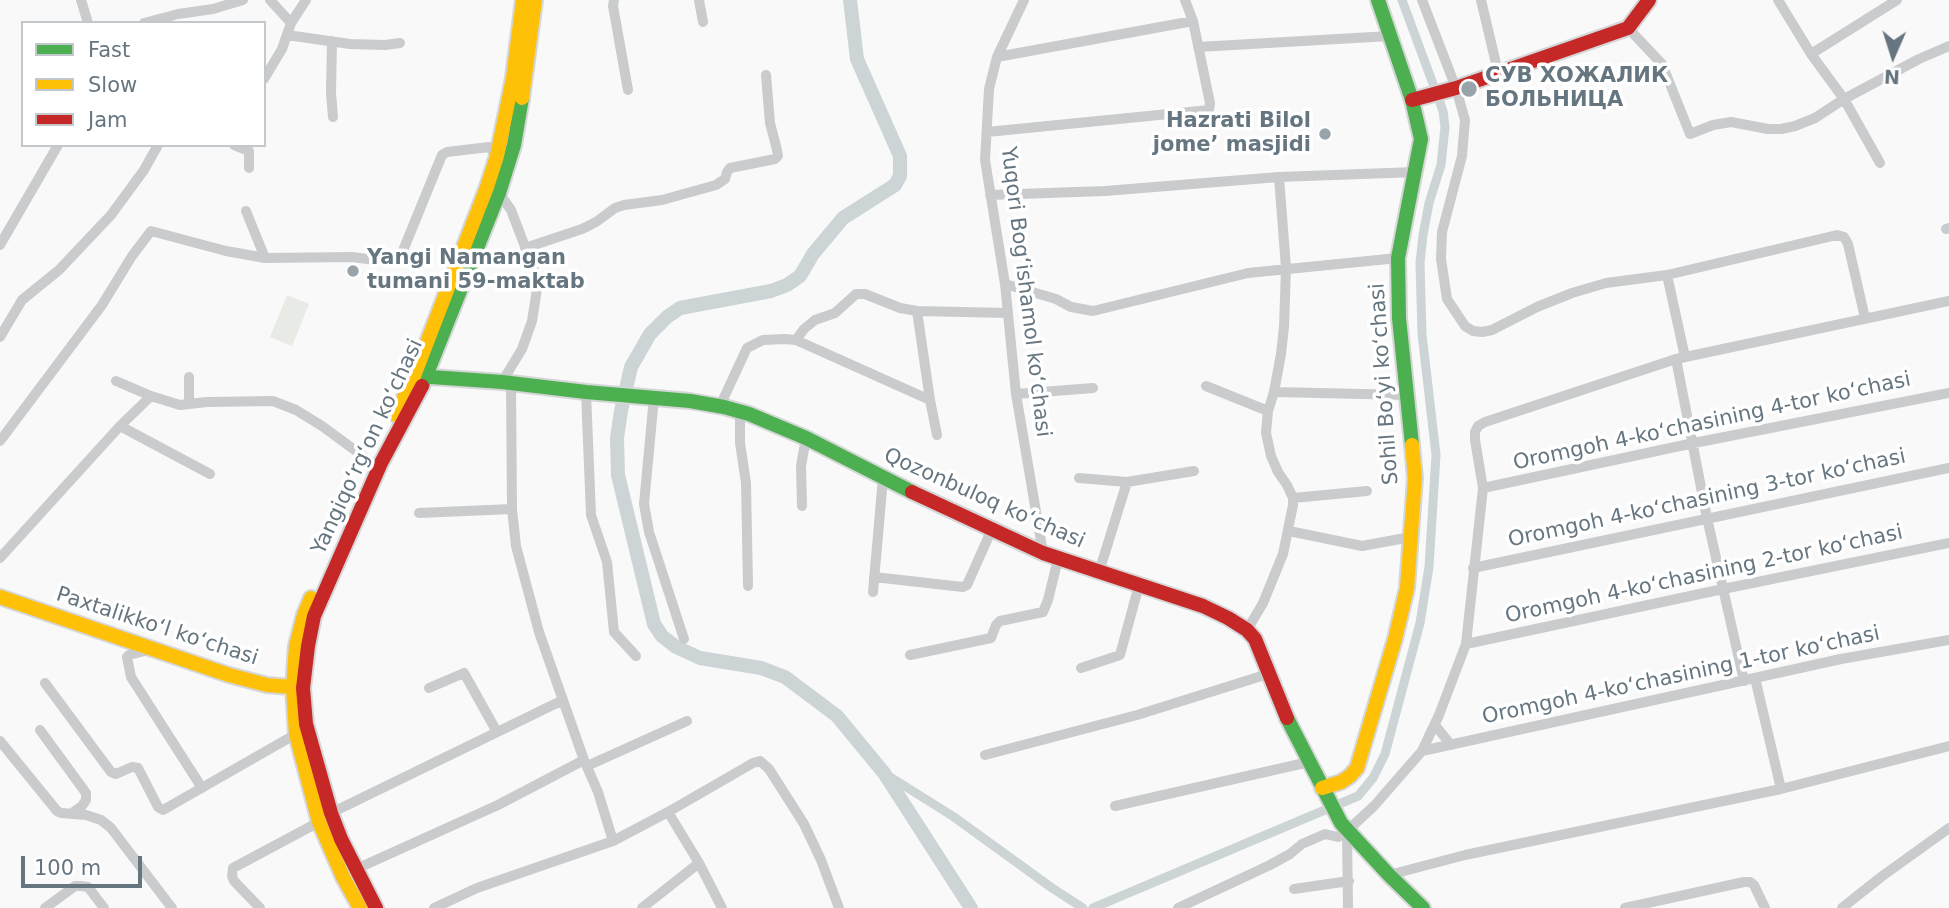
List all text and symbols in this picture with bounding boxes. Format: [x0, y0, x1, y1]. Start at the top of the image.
legend [21, 21, 266, 147]
north arrow [1858, 21, 1928, 91]
text: Fast [88, 38, 130, 62]
place label: СУВ ХОЖАЛИК БОЛЬНИЦА [1485, 64, 1668, 114]
text: N [1883, 66, 1900, 88]
text: Slow [88, 73, 137, 97]
marker: СУВ ХОЖАЛИК БОЛЬНИЦА [1459, 79, 1479, 99]
text: Jam [88, 108, 128, 132]
place label: Hazrati Bilol jome’ masjidi [1153, 109, 1311, 159]
marker: Hazrati Bilol jome’ masjidi [1317, 126, 1333, 142]
street label: Yuqori Bogʻishamol koʻchasi [995, 145, 1055, 439]
place label: Yangi Namangan tumani 59-maktab [367, 246, 585, 296]
marker: Yangi Namangan tumani 59-maktab [345, 263, 361, 279]
street label: Sohil Boʻyi koʻchasi [1365, 282, 1405, 486]
street label: Yangiqoʻrgʻon koʻchasi [307, 335, 429, 559]
street label: Oromgoh 4-koʻchasining 4-tor koʻchasi [1511, 367, 1913, 477]
street label: Qozonbuloq koʻchasi [880, 443, 1088, 555]
street label: Oromgoh 4-koʻchasining 3-tor koʻchasi [1506, 444, 1908, 554]
street label: Oromgoh 4-koʻchasining 2-tor koʻchasi [1503, 520, 1905, 630]
street label: Paxtalikkoʻl koʻchasi [53, 582, 261, 672]
street label: Oromgoh 4-koʻchasining 1-tor koʻchasi [1480, 621, 1882, 731]
scale bar [24, 842, 145, 886]
text: 100 m [34, 856, 101, 880]

